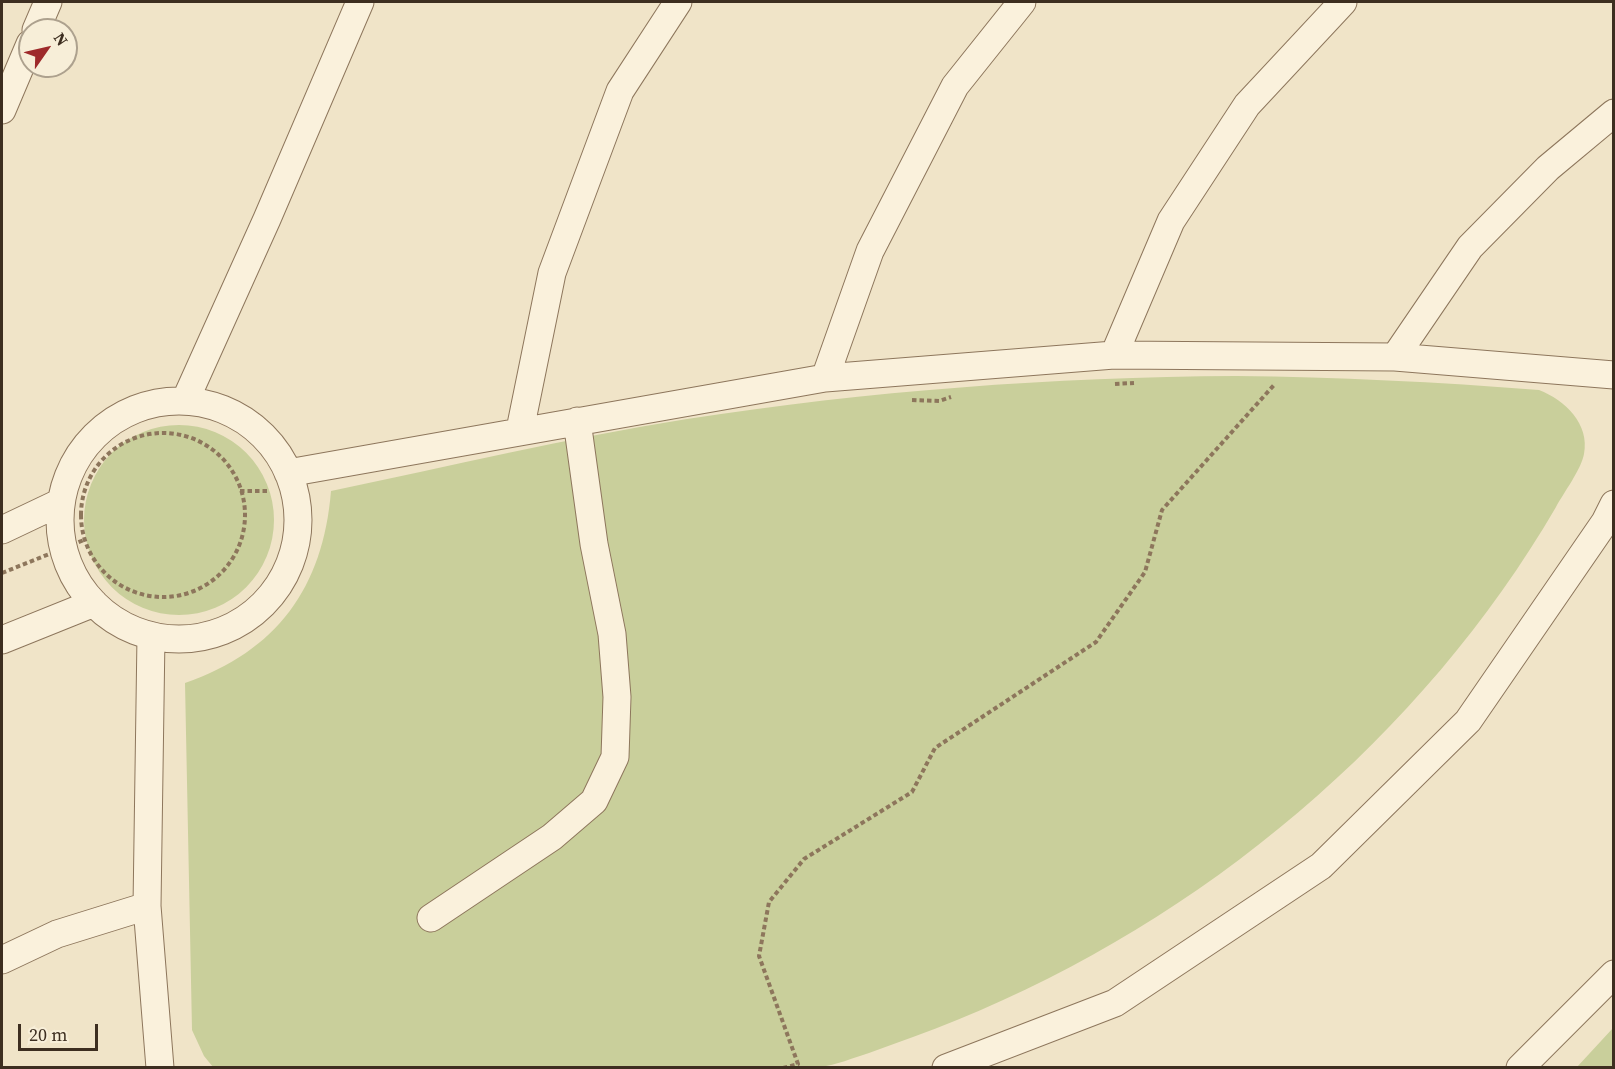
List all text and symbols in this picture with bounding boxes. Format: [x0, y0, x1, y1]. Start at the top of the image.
north arrow [18, 18, 78, 78]
text: N [49, 28, 74, 50]
scale bar [21, 1012, 100, 1050]
text: 20 m [29, 1022, 67, 1047]

